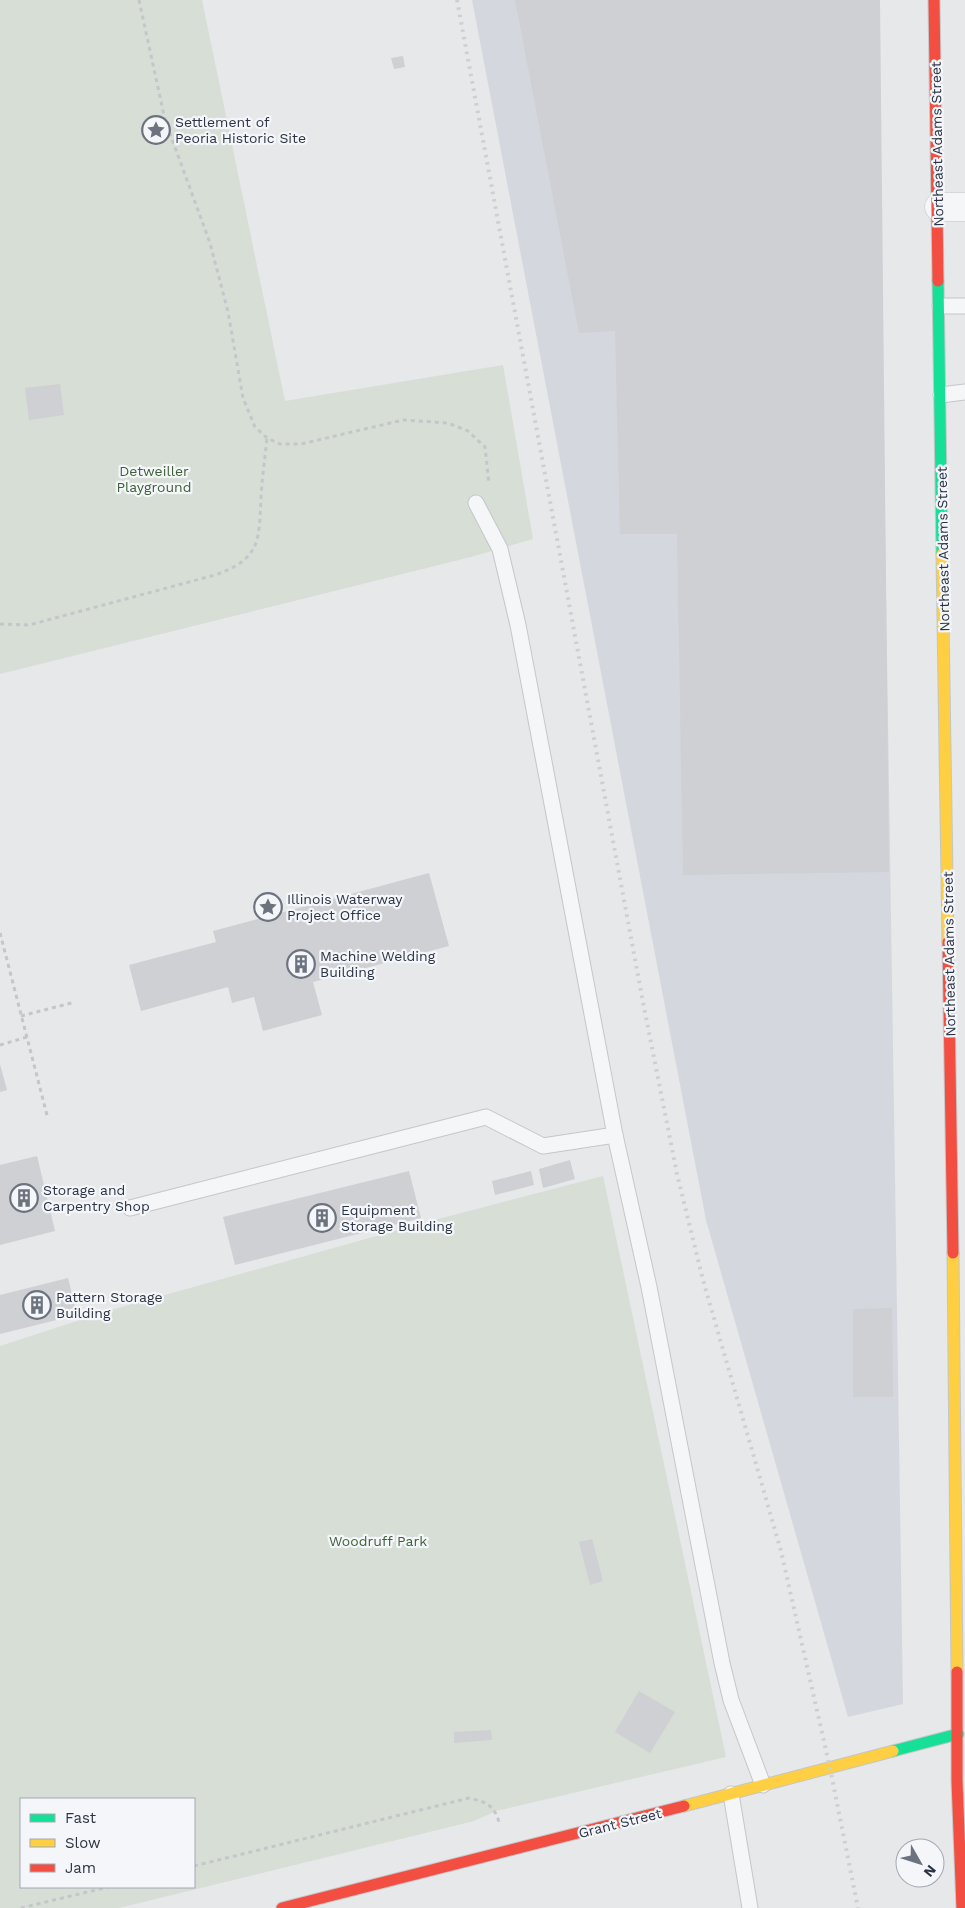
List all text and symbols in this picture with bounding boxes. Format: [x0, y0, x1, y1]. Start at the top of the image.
street label: Northeast Adams Street [928, 61, 946, 227]
place label: Settlement of Peoria Historic Site [175, 114, 306, 146]
place icon: Settlement of Peoria Historic Site [141, 115, 171, 145]
park label: Detweiller Playground [117, 463, 191, 495]
street label: Northeast Adams Street [934, 466, 952, 632]
street label: Northeast Adams Street [940, 871, 958, 1037]
place label: Illinois Waterway Project Office [287, 891, 403, 923]
place icon: Illinois Waterway Project Office [253, 892, 283, 922]
place label: Machine Welding Building [320, 948, 436, 980]
building icon: Machine Welding Building [286, 949, 316, 979]
place label: Storage and Carpentry Shop [43, 1182, 150, 1214]
building icon: Storage and Carpentry Shop [9, 1183, 39, 1213]
place label: Equipment Storage Building [341, 1202, 453, 1234]
building icon: Equipment Storage Building [307, 1203, 337, 1233]
place label: Pattern Storage Building [56, 1289, 162, 1321]
building icon: Pattern Storage Building [22, 1290, 52, 1320]
park label: Woodruff Park [329, 1533, 427, 1549]
legend [20, 1798, 195, 1888]
street label: Grant Street [577, 1805, 663, 1841]
text: Fast [65, 1809, 97, 1827]
text: Slow [65, 1834, 101, 1852]
north arrow [895, 1838, 945, 1888]
text: Jam [65, 1859, 96, 1877]
text: N [921, 1862, 940, 1880]

